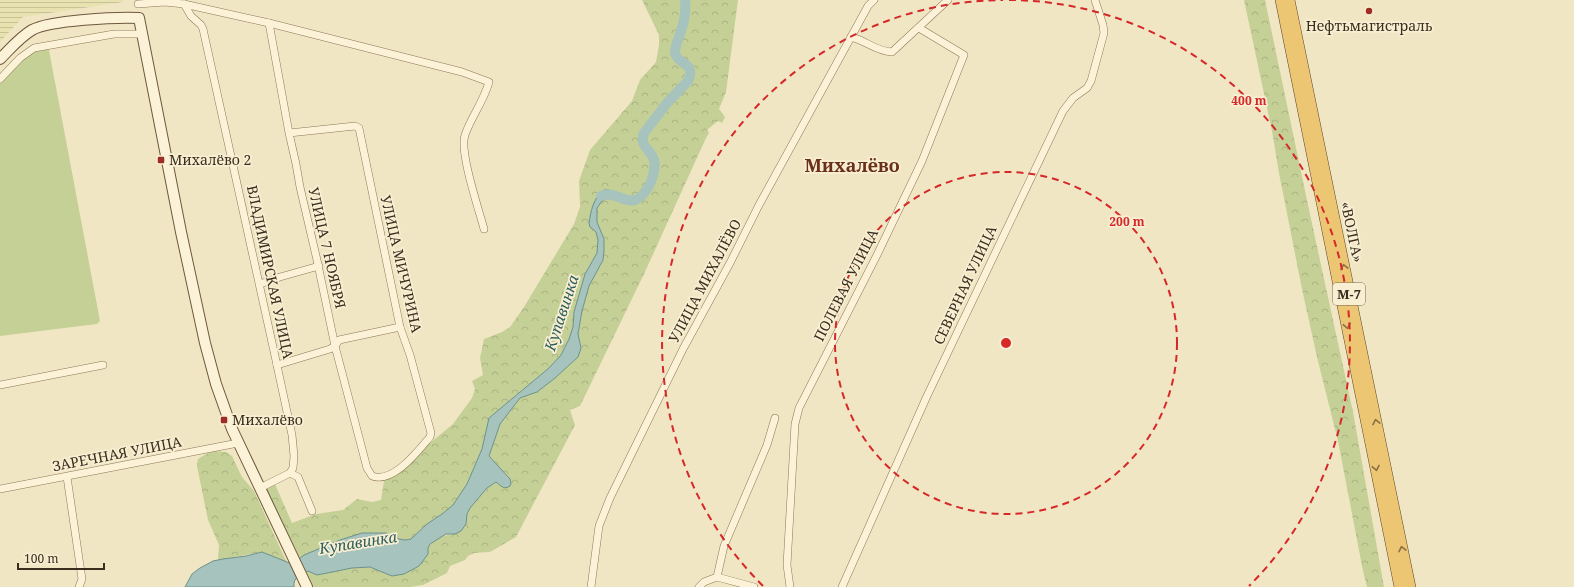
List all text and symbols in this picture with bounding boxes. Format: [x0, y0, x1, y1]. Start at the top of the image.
marker: Нефтьмагистраль [1364, 6, 1374, 16]
place label: Нефтьмагистраль [1306, 16, 1433, 35]
text: 400 m [1231, 92, 1267, 109]
place label: Михалёво 2 [169, 150, 251, 169]
district label: Михалёво [804, 153, 900, 177]
marker: Михалёво 2 [156, 155, 166, 165]
street label: ВЛАДИМИРСКАЯ УЛИЦА [243, 183, 298, 360]
street label: УЛИЦА 7 НОЯБРЯ [304, 185, 351, 310]
street label: УЛИЦА МИЧУРИНА [376, 193, 427, 335]
street label: «ВОЛГА» [1337, 200, 1368, 264]
text: 200 m [1109, 213, 1145, 230]
street label: УЛИЦА МИХАЛЁВО [664, 216, 745, 346]
street label: СЕВЕРНАЯ УЛИЦА [929, 222, 1001, 347]
street label: ПОЛЕВАЯ УЛИЦА [809, 225, 882, 344]
one-way arrow [1340, 264, 1348, 270]
water label: Купавинка [539, 272, 583, 354]
road number: М-7 [1333, 283, 1365, 305]
one-way arrow [1342, 323, 1350, 330]
centre of rings [999, 336, 1013, 350]
place label: Михалёво [232, 410, 303, 429]
marker: Михалёво [219, 415, 229, 425]
one-way arrow [1372, 418, 1380, 425]
street label: ЗАРЕЧНАЯ УЛИЦА [51, 432, 183, 475]
one-way arrow [1371, 464, 1379, 471]
water label: Купавинка [316, 526, 399, 558]
scale bar [18, 545, 104, 571]
one-way arrow [1398, 546, 1407, 552]
text: 100 m [24, 550, 59, 567]

